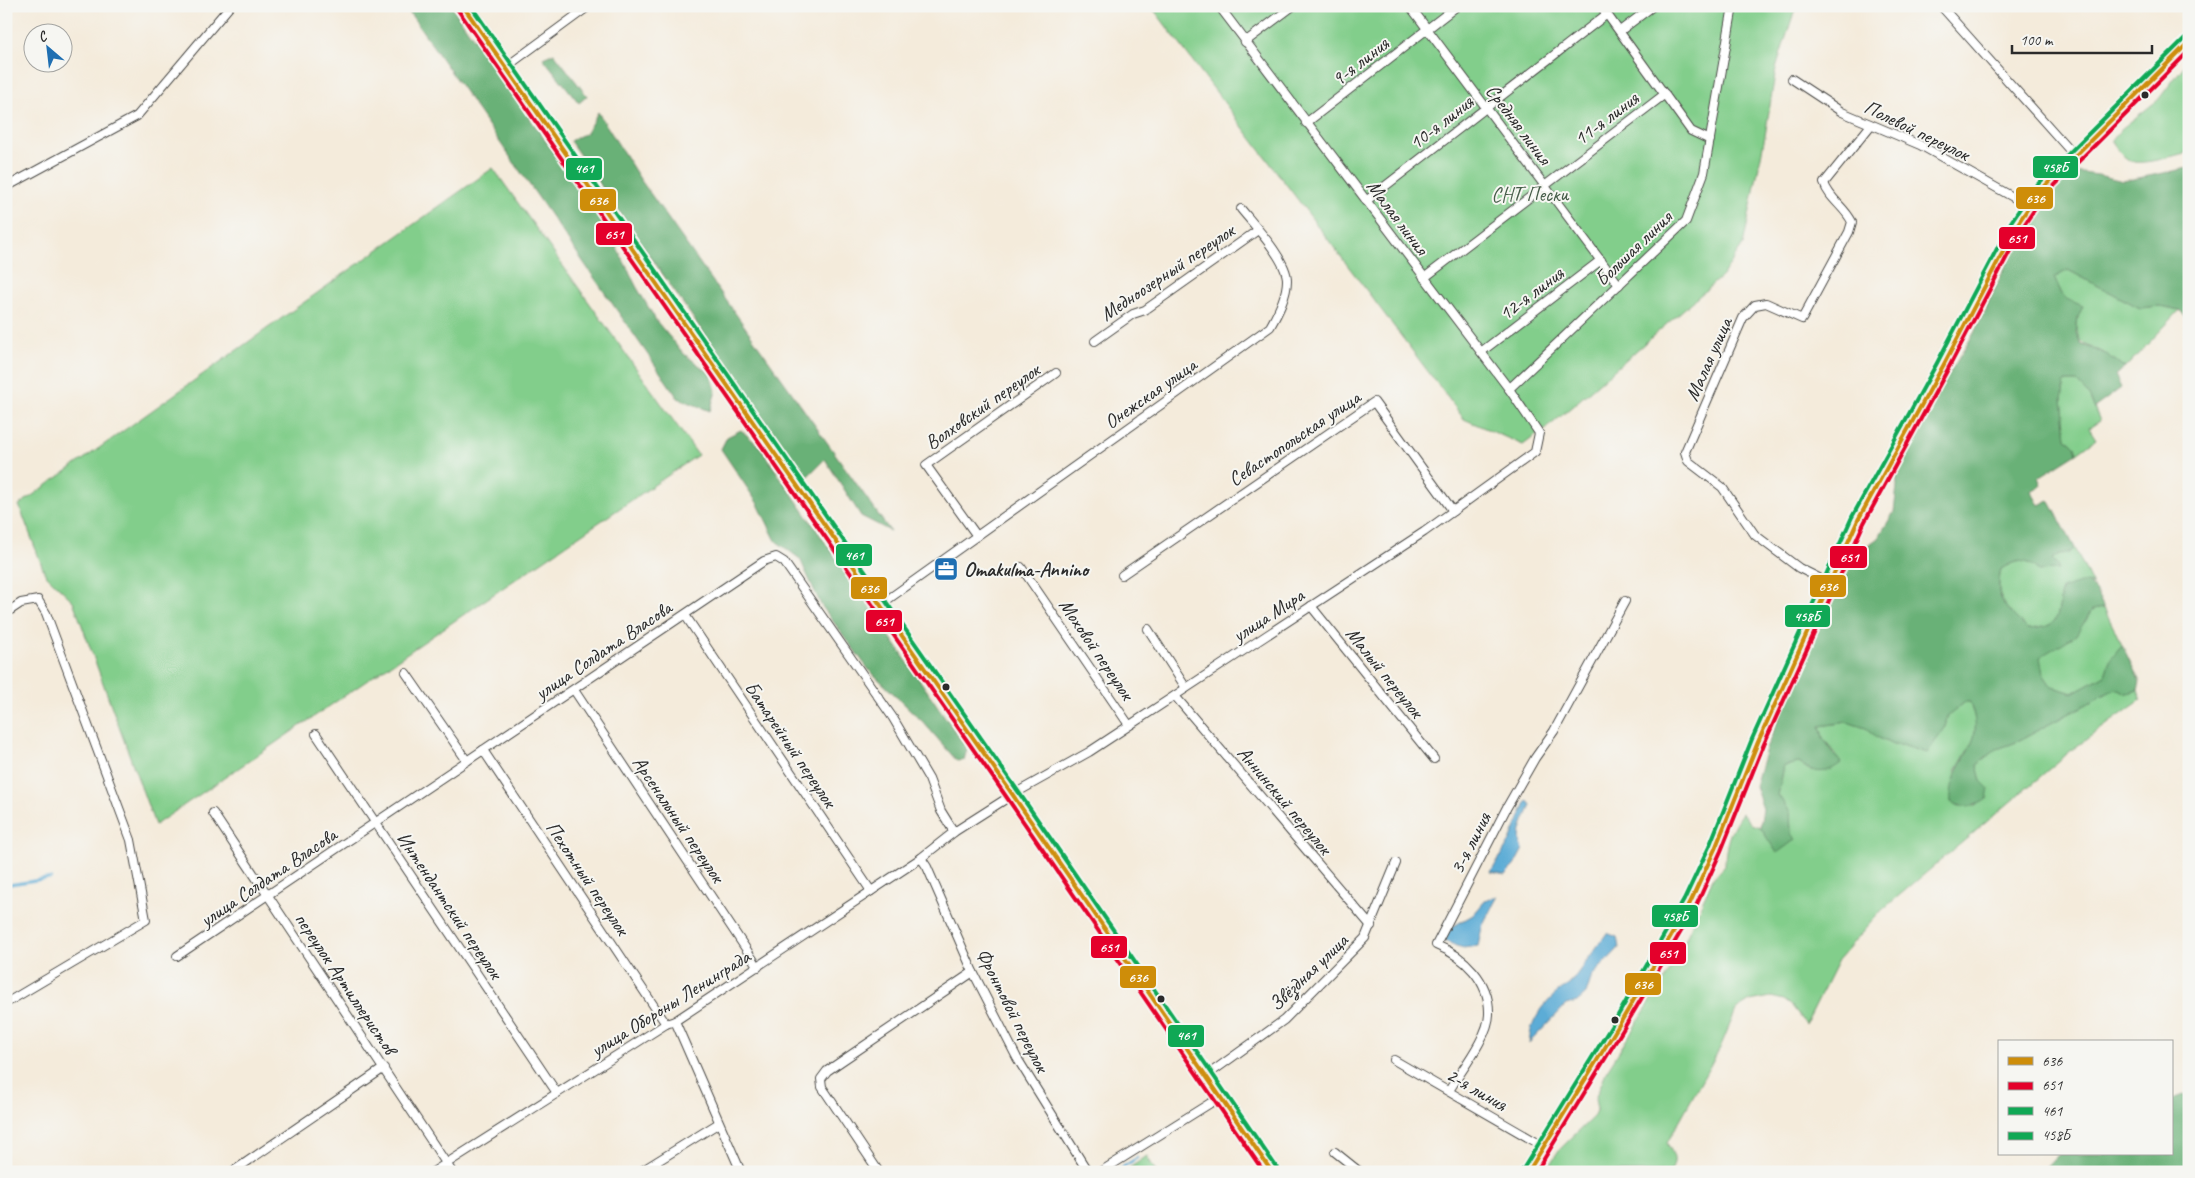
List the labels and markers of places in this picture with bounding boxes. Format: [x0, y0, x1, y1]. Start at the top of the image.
unlabelled marker [2140, 90, 2150, 100]
office icon: Omakulma-Annino [933, 556, 959, 582]
place label: Omakulma-Annino [964, 557, 1090, 582]
unlabelled marker [941, 682, 951, 692]
unlabelled marker [1156, 994, 1166, 1004]
unlabelled marker [1610, 1015, 1620, 1025]

